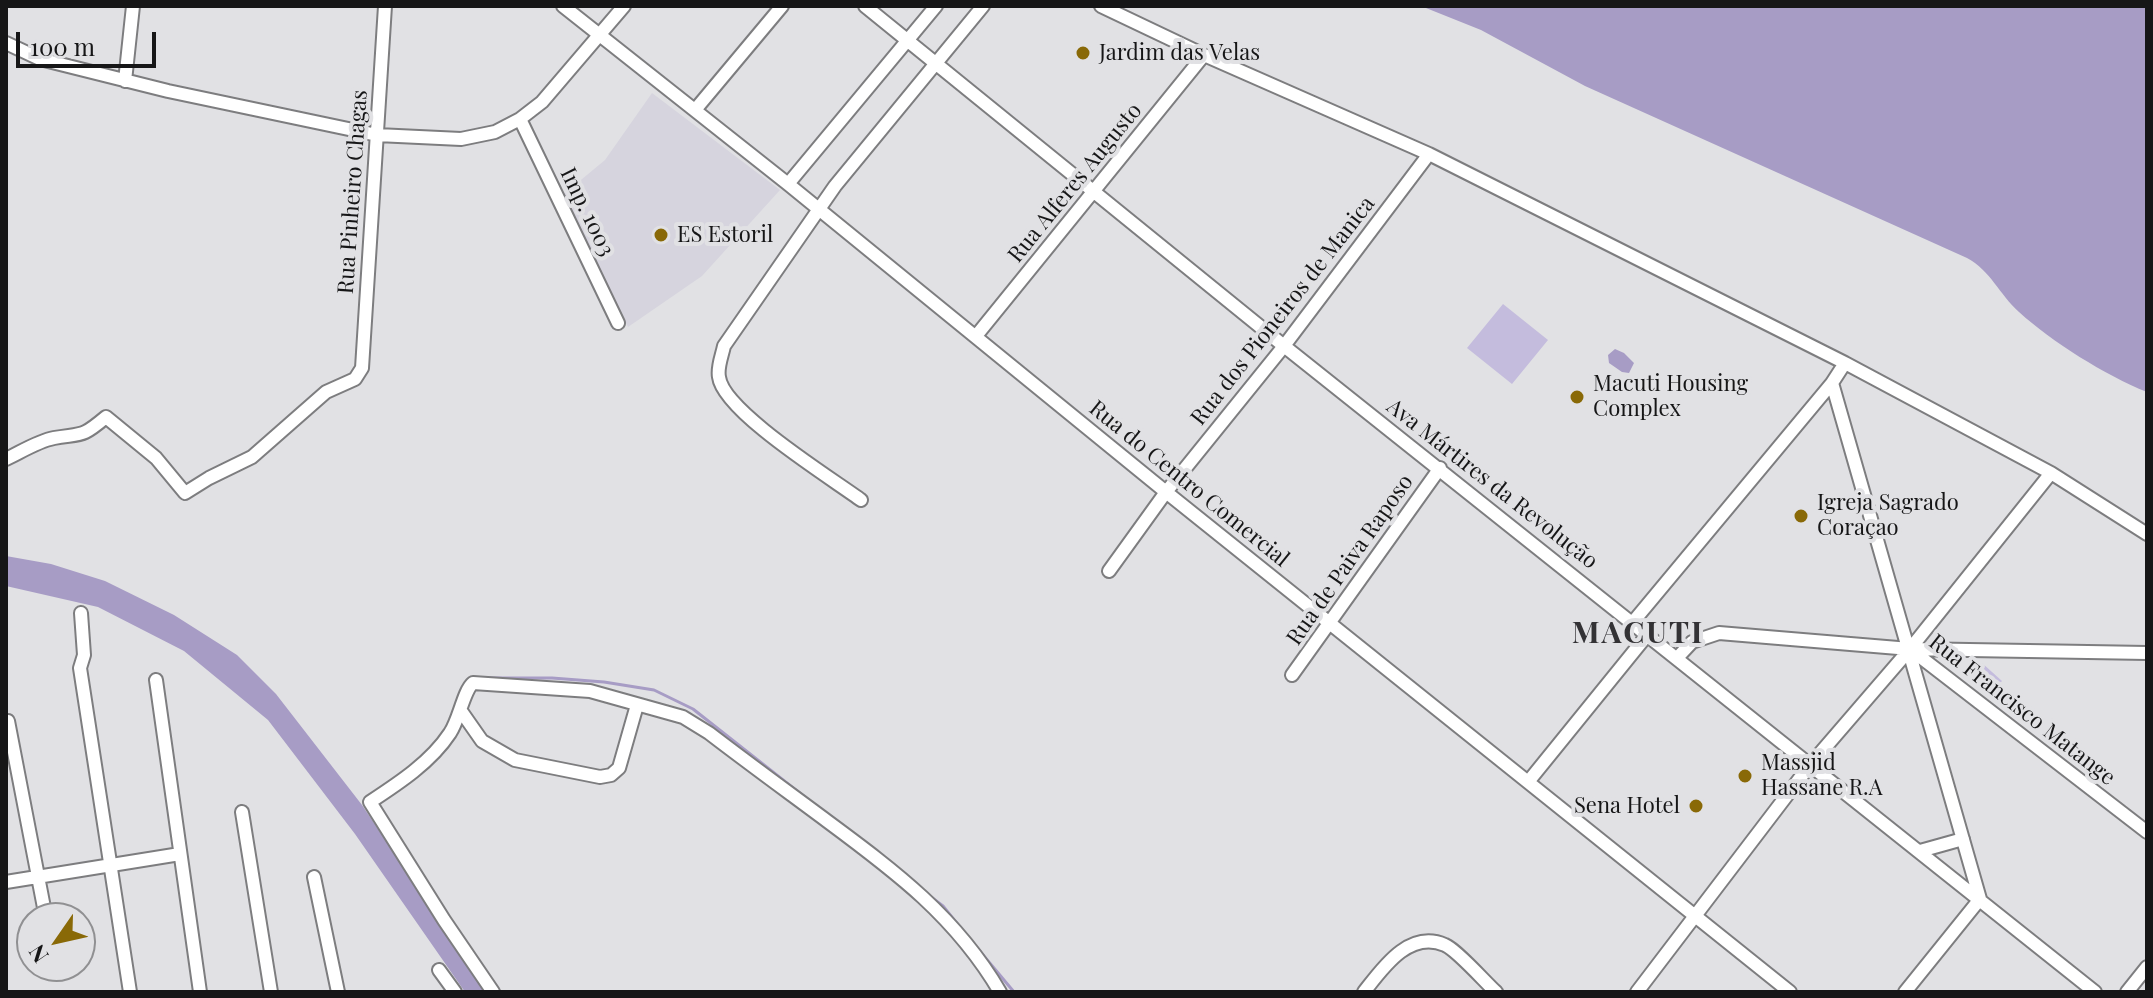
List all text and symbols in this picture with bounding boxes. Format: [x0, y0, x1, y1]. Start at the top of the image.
scale bar [20, 16, 160, 66]
text: 100 m [30, 30, 95, 62]
place label: Jardim das Velas [1099, 40, 1260, 66]
marker: Jardim das Velas [1074, 44, 1092, 62]
street label: Rua Pinheiro Chagas [333, 89, 373, 295]
street label: Rua Alferes Augusto [1003, 98, 1147, 268]
street label: Imp. 1003 [554, 163, 620, 261]
street label: Rua dos Pioneiros de Manica [1185, 191, 1381, 431]
place label: ES Estoril [677, 222, 773, 248]
marker: ES Estoril [652, 226, 670, 244]
place label: Macuti Housing Complex [1593, 371, 1748, 422]
marker: Macuti Housing Complex [1568, 388, 1586, 406]
street label: Ava Mártires da Revolução [1381, 393, 1603, 575]
street label: Rua do Centro Comercial [1084, 395, 1294, 573]
street label: Rua de Paiva Raposo [1281, 470, 1419, 650]
place label: Igreja Sagrado Coraçao [1817, 490, 1959, 542]
marker: Igreja Sagrado Coraçao [1792, 507, 1810, 525]
district label: MACUTI [1572, 616, 1704, 652]
street label: Rua Francisco Matange [1924, 629, 2120, 791]
place label: Massjid Hassane R.A [1761, 750, 1883, 802]
marker: Massjid Hassane R.A [1736, 767, 1754, 785]
place label: Sena Hotel [1574, 793, 1680, 819]
marker: Sena Hotel [1687, 797, 1705, 815]
north arrow [16, 902, 96, 982]
text: N [21, 939, 55, 969]

